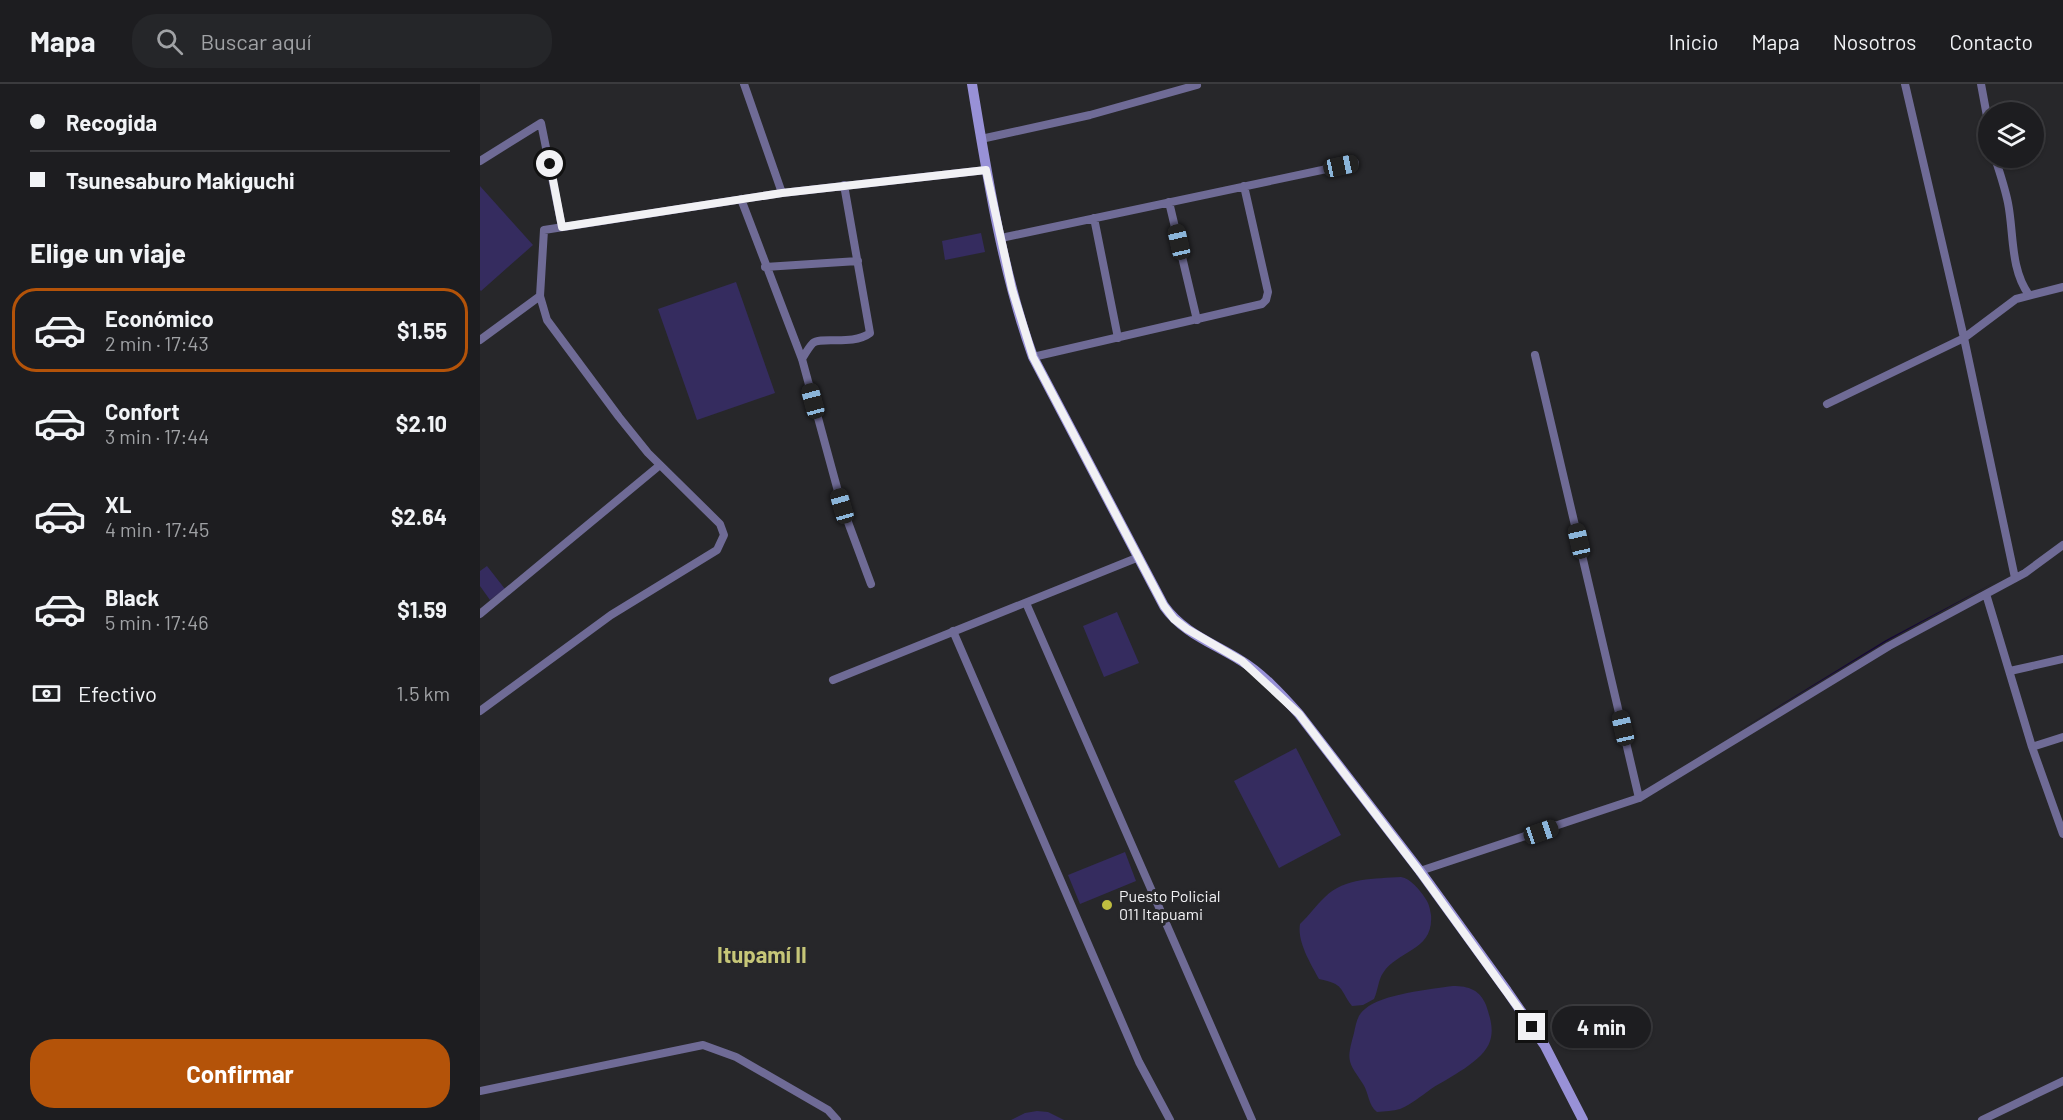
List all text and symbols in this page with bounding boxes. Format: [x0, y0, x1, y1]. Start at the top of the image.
search box [132, 14, 552, 68]
text: Mapa [30, 24, 96, 58]
icon: search [153, 25, 186, 58]
text: Buscar aquí [201, 28, 311, 54]
text: Inicio [1669, 29, 1719, 54]
text: Mapa [1752, 29, 1800, 54]
text: Nosotros [1833, 29, 1916, 54]
text: Contacto [1949, 29, 2033, 54]
map controls [1978, 102, 2044, 168]
button: layers [1978, 102, 2044, 168]
text: Recogida [66, 109, 157, 135]
route start [536, 150, 563, 177]
car [1322, 153, 1360, 179]
text: Tsunesaburo Makiguchi [66, 167, 295, 193]
car [1166, 222, 1192, 262]
text: Elige un viaje [30, 236, 186, 268]
icon: car [33, 303, 87, 357]
text: Económico [105, 305, 214, 331]
text: $1.55 [397, 317, 447, 343]
text: 2 min · 17:43 [105, 331, 209, 355]
car [800, 381, 826, 421]
icon: car [33, 396, 87, 450]
text: Confort [105, 398, 180, 424]
text: $2.10 [396, 410, 447, 436]
text: 3 min · 17:44 [105, 424, 209, 448]
car [828, 486, 856, 526]
icon: car [33, 489, 87, 543]
text: XL [105, 491, 131, 517]
text: $2.64 [391, 503, 447, 529]
text: 4 min · 17:45 [105, 517, 209, 541]
car [1566, 521, 1592, 561]
icon: car [33, 582, 87, 636]
text: Black [105, 584, 159, 610]
text: $1.59 [397, 596, 447, 622]
text: 5 min · 17:46 [105, 610, 208, 634]
icon: cash [30, 677, 63, 710]
text: Efectivo [78, 680, 157, 706]
text: 1.5 km [397, 681, 450, 705]
car [1610, 708, 1636, 748]
car [1521, 818, 1561, 846]
place label: Puesto Policial 011 Itapuami [1119, 886, 1221, 923]
marker: Puesto Policial 011 Itapuami [1100, 898, 1114, 912]
district label: Itupamí II [717, 941, 807, 967]
callout: 4 min [1553, 1006, 1652, 1048]
route end [1518, 1013, 1545, 1040]
text: 4 min [1577, 1015, 1626, 1039]
button: Confirmar [30, 1039, 450, 1108]

